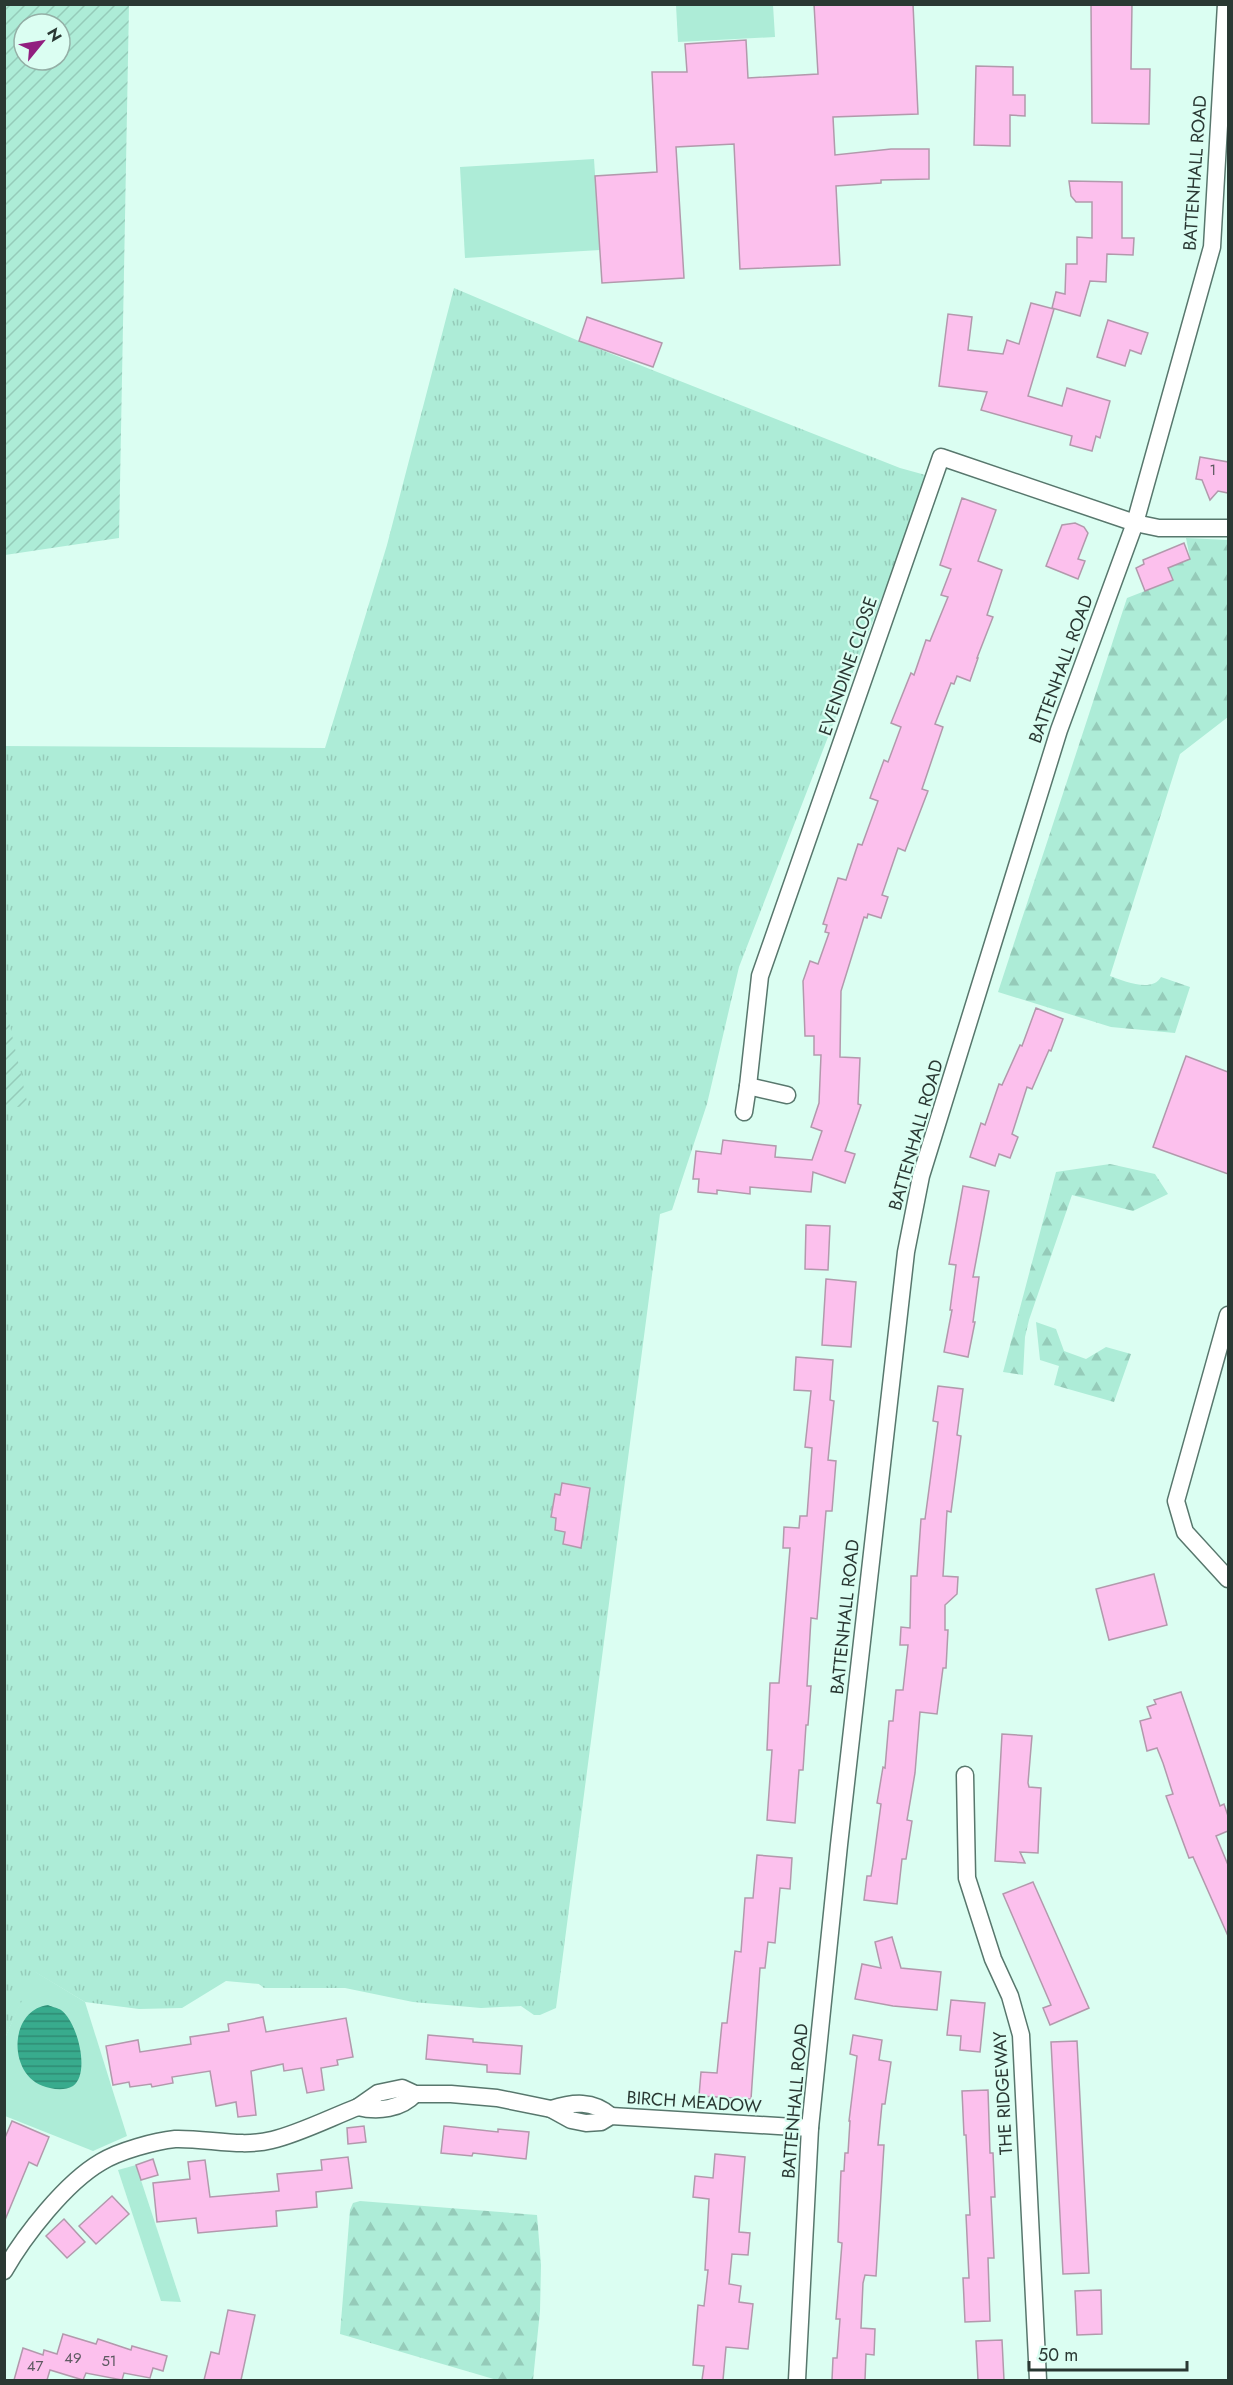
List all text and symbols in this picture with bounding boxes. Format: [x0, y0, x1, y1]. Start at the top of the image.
north arrow [12, 12, 72, 72]
text: N [41, 23, 68, 46]
street label: BATTENHALL ROAD [1177, 94, 1213, 252]
house number: 1 [1210, 459, 1216, 481]
street label: BATTENHALL ROAD [1022, 591, 1100, 747]
street label: EVENDINE CLOSE [812, 593, 884, 739]
street label: BATTENHALL ROAD [882, 1057, 950, 1213]
street label: BATTENHALL ROAD [824, 1538, 866, 1696]
street label: BATTENHALL ROAD [775, 2022, 815, 2180]
street label: THE RIDGEWAY [987, 2030, 1019, 2156]
street label: BIRCH MEADOW [626, 2084, 763, 2120]
scale bar [1029, 2334, 1186, 2372]
text: 50 m [1038, 2342, 1078, 2368]
house number: 49 [64, 2347, 82, 2369]
house number: 51 [101, 2350, 117, 2372]
house number: 47 [27, 2355, 43, 2377]

